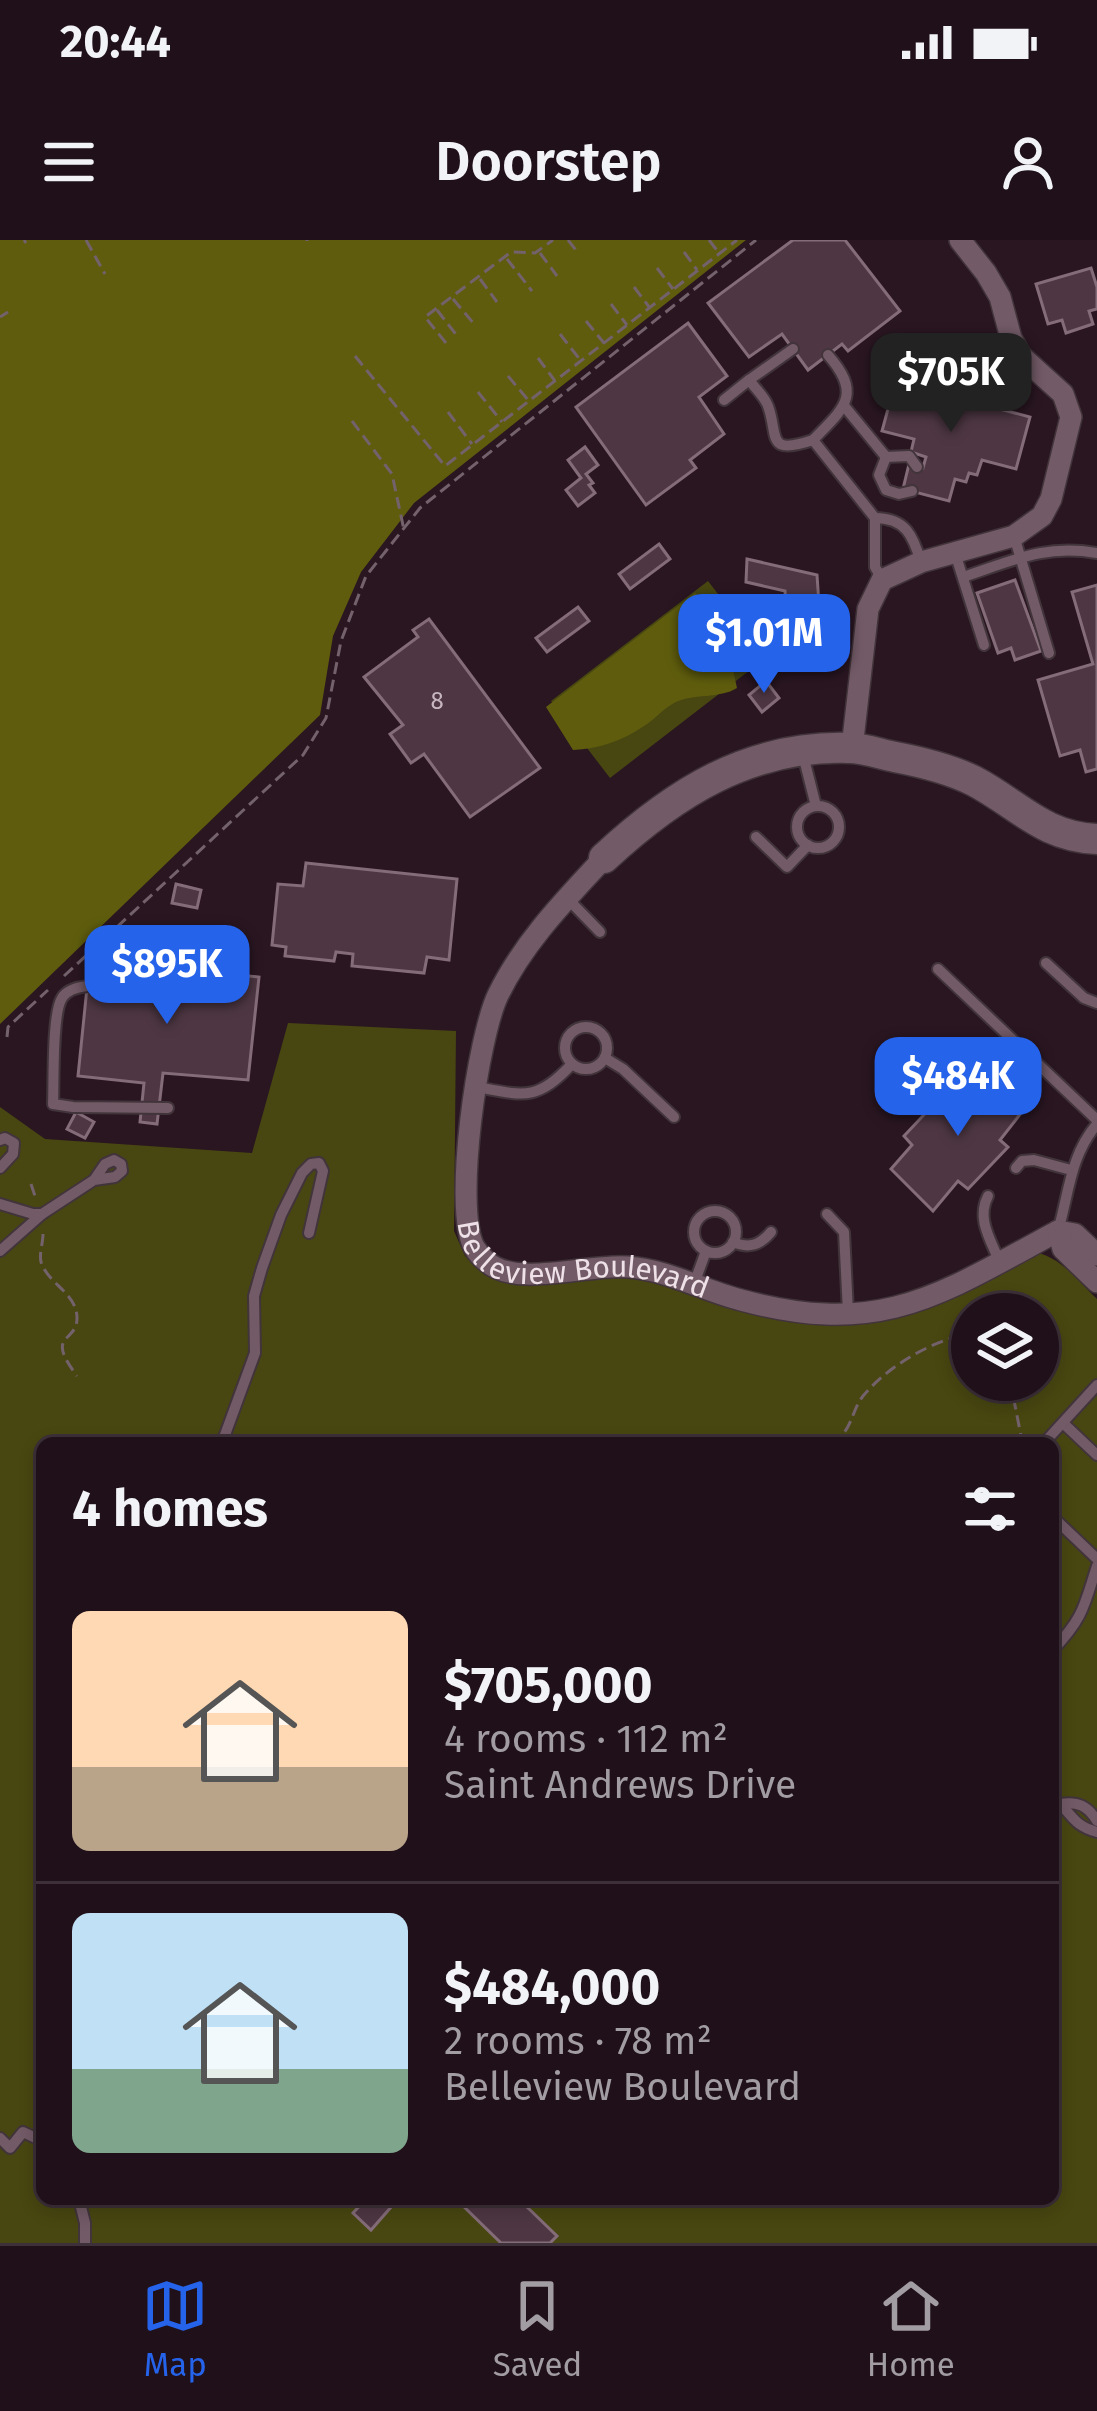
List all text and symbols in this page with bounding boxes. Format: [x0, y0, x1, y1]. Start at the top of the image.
text: 20:44 [60, 15, 171, 69]
icon: menu [36, 129, 102, 195]
icon: person [995, 129, 1061, 195]
text: Doorstep [435, 130, 662, 194]
pin: $705K [867, 333, 1035, 435]
text: $705K [898, 349, 1004, 395]
pin: $1.01M [666, 594, 862, 696]
text: $1.01M [705, 610, 823, 656]
house number: 8 [430, 687, 444, 715]
pin: $895K [83, 925, 251, 1027]
text: $895K [112, 941, 222, 987]
pin: $484K [874, 1037, 1042, 1139]
text: $484K [902, 1053, 1014, 1099]
street label: Belleview Boulevard [449, 1217, 714, 1306]
map controls [951, 1293, 1059, 1401]
button: layers [951, 1293, 1059, 1401]
icon: filters [957, 1476, 1023, 1542]
text: 4 homes [72, 1478, 268, 1540]
text: $705,000 [444, 1654, 653, 1716]
icon: home [168, 1659, 312, 1803]
text: 4 rooms · 112 m² [444, 1716, 728, 1762]
text: Saint Andrews Drive [444, 1762, 796, 1808]
text: $484,000 [444, 1956, 660, 2018]
icon: home [168, 1961, 312, 2105]
text: 2 rooms · 78 m² [444, 2018, 712, 2064]
text: Belleview Boulevard [444, 2064, 801, 2110]
tab: Map [142, 2273, 208, 2385]
tab: Saved [493, 2273, 582, 2385]
tab: Home [867, 2273, 955, 2385]

